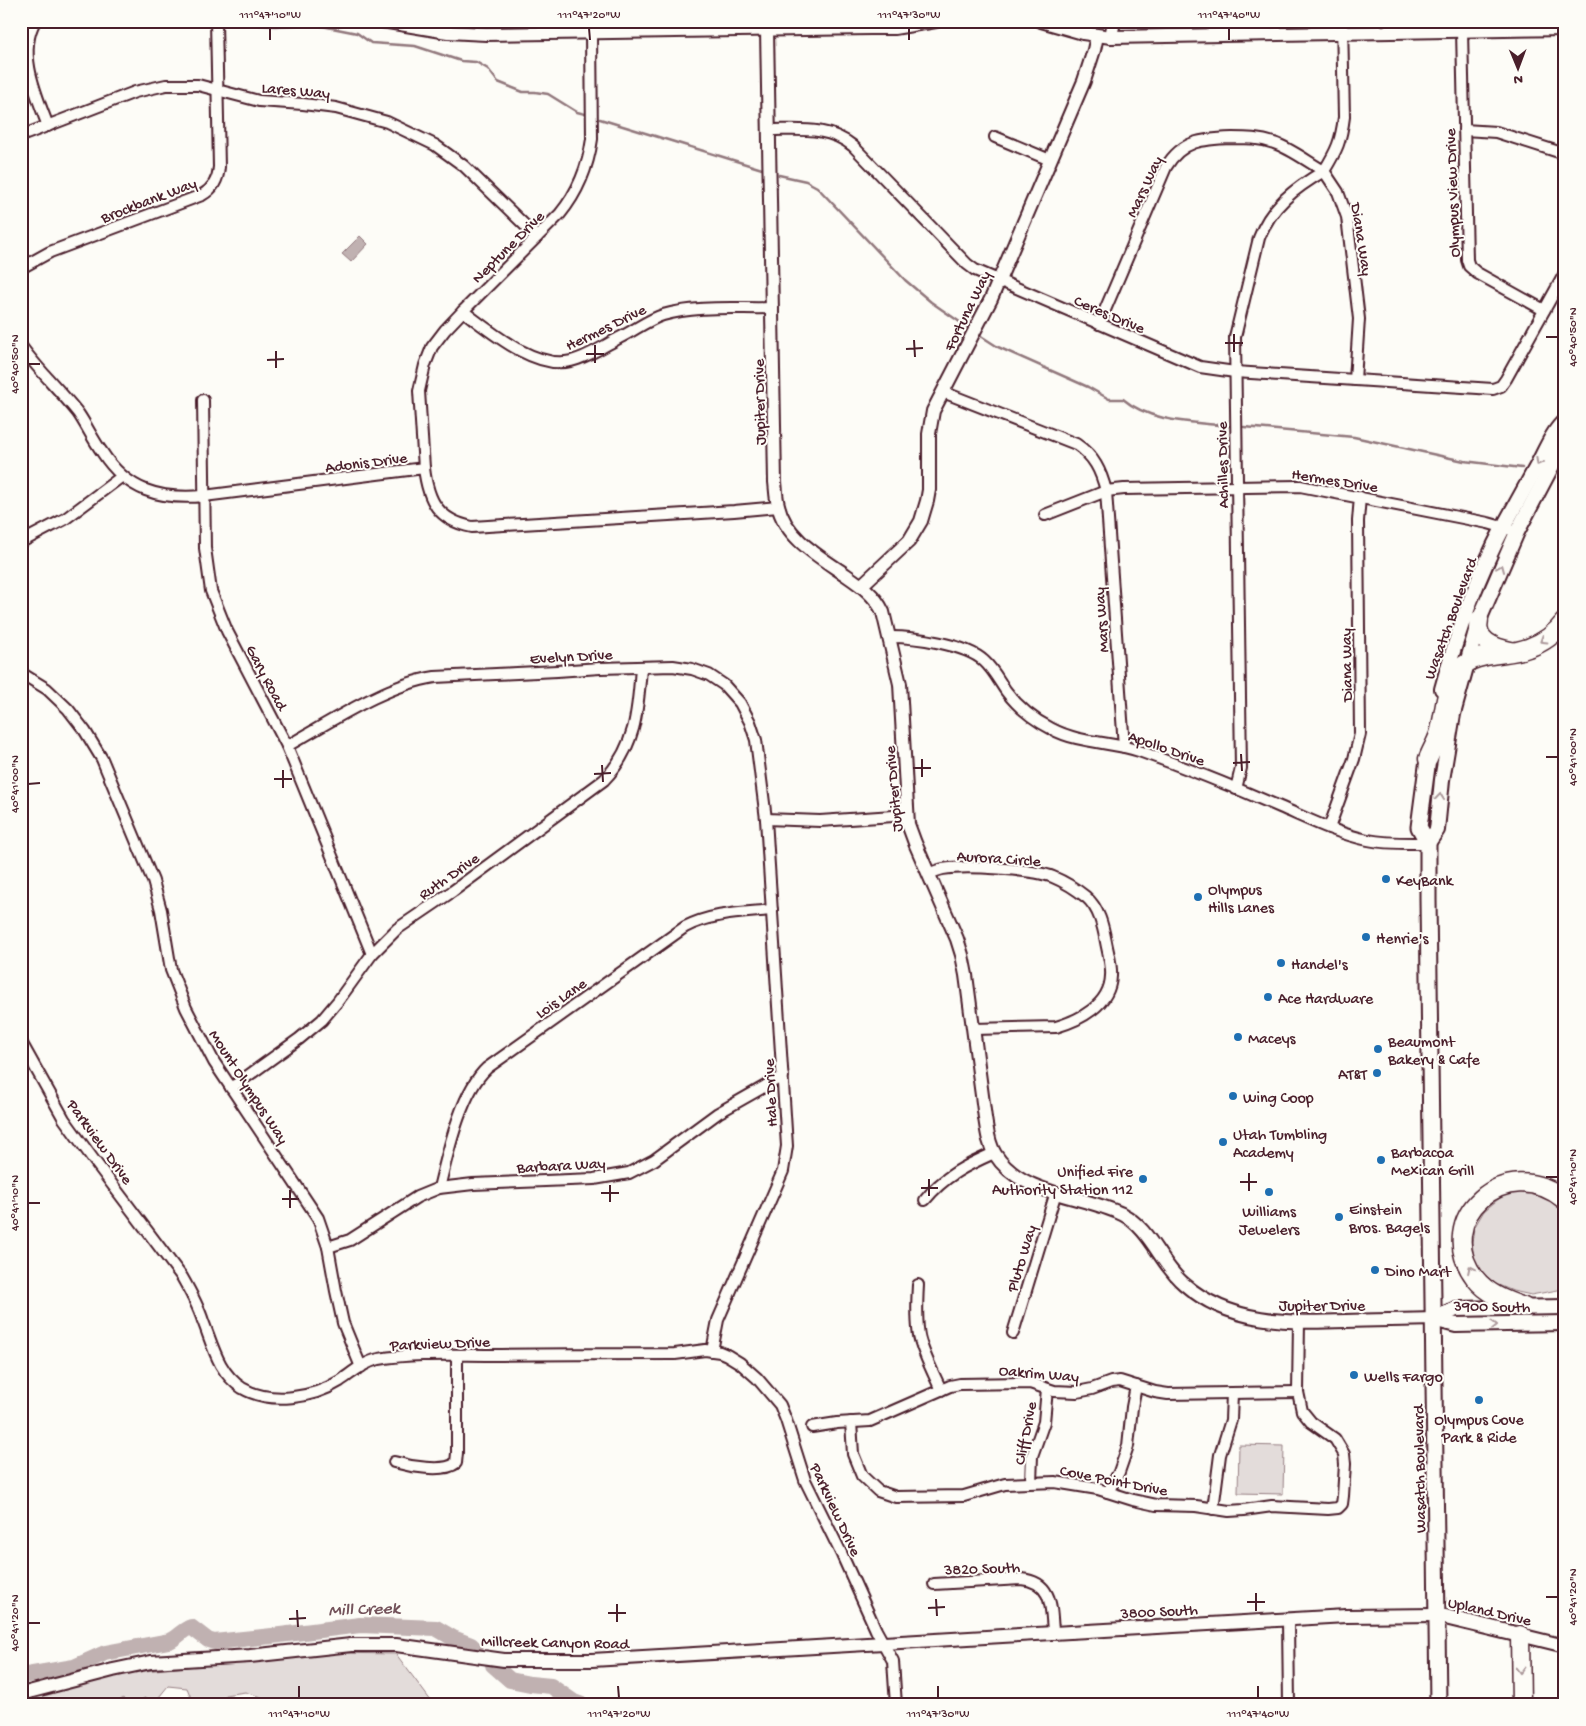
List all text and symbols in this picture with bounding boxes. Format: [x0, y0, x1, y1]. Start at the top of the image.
text: 111°47'10"W [238, 9, 301, 23]
text: 111°47'20"W [557, 9, 620, 23]
text: 111°47'30"W [876, 9, 941, 23]
text: 111°47'40"W [1197, 9, 1260, 23]
north arrow [1494, 42, 1544, 92]
text: N [1513, 70, 1523, 87]
street label: Lares Way [261, 80, 331, 105]
street label: Olympus View Drive [1443, 127, 1466, 258]
street label: Mars Way [1124, 154, 1169, 221]
street label: Brockbank Way [98, 175, 200, 230]
street label: Diana Way [1344, 201, 1375, 277]
street label: Neptune Drive [469, 208, 550, 289]
street label: Fortuna Way [941, 268, 997, 356]
street label: Ceres Drive [1070, 293, 1148, 340]
street label: Hermes Drive [563, 301, 651, 357]
text: 40°40'50"N [1567, 307, 1581, 367]
text: 40°40'50"N [9, 334, 23, 394]
street label: Jupiter Drive [751, 358, 772, 445]
street label: Achilles Drive [1214, 421, 1235, 508]
street label: Adonis Drive [324, 450, 409, 479]
one-way arrow [1536, 457, 1546, 466]
street label: Hermes Drive [1290, 466, 1380, 499]
street label: Wasatch Boulevard [1421, 554, 1484, 683]
one-way arrow [1494, 564, 1505, 573]
street label: Mars Way [1092, 586, 1115, 653]
street label: Diana Way [1338, 628, 1359, 703]
one-way arrow [1539, 634, 1548, 644]
street label: Gary Road [240, 643, 291, 716]
street label: Evelyn Drive [529, 647, 614, 670]
street label: Apollo Drive [1125, 728, 1207, 772]
text: 40°41'00"N [1567, 728, 1581, 786]
street label: Jupiter Drive [882, 744, 909, 833]
text: 40°41'00"N [9, 755, 23, 813]
one-way arrow [1434, 793, 1445, 801]
street label: Aurora Circle [956, 848, 1042, 873]
street label: Ruth Drive [416, 850, 485, 906]
marker: KeyBank [1380, 873, 1392, 885]
place label: KeyBank [1396, 873, 1455, 892]
place label: Olympus Hills Lanes [1208, 882, 1275, 919]
marker: Olympus Hills Lanes [1192, 891, 1204, 903]
marker: Henrie's [1360, 931, 1372, 943]
place label: Henrie's [1376, 931, 1429, 950]
marker: Handel's [1275, 957, 1287, 969]
place label: Handel's [1291, 957, 1349, 976]
street label: Lois Lane [533, 975, 592, 1024]
marker: Ace Hardware [1262, 991, 1274, 1003]
place label: Ace Hardware [1278, 991, 1374, 1010]
street label: Mount Olympus Way [203, 1027, 291, 1149]
marker: Maceys [1232, 1031, 1244, 1043]
place label: Maceys [1248, 1031, 1297, 1050]
place label: Beaumont Bakery & Cafe [1387, 1034, 1480, 1071]
marker: Beaumont Bakery & Cafe [1372, 1043, 1384, 1055]
street label: Hale Drive [761, 1057, 784, 1128]
place label: AT&T [1338, 1067, 1368, 1086]
marker: AT&T [1371, 1067, 1383, 1079]
marker: Wing Coop [1227, 1090, 1239, 1102]
place label: Wing Coop [1243, 1090, 1314, 1109]
street label: Parkview Drive [60, 1096, 136, 1190]
place label: Utah Tumbling Academy [1233, 1127, 1327, 1164]
marker: Utah Tumbling Academy [1217, 1136, 1229, 1148]
place label: Barbacoa Mexican Grill [1390, 1145, 1474, 1182]
text: 40°41'10"N [1567, 1149, 1581, 1205]
marker: Barbacoa Mexican Grill [1375, 1154, 1387, 1166]
street label: Barbara Way [515, 1156, 606, 1179]
place label: Unified Fire Authority Station 112 [992, 1164, 1134, 1201]
marker: Unified Fire Authority Station 112 [1137, 1173, 1149, 1185]
text: 40°41'10"N [9, 1175, 23, 1231]
marker: Williams Jewelers [1263, 1186, 1275, 1198]
place label: Einstein Bros. Bagels [1348, 1202, 1431, 1239]
place label: Williams Jewelers [1239, 1204, 1300, 1241]
marker: Einstein Bros. Bagels [1333, 1211, 1345, 1223]
street label: Pluto Way [1004, 1223, 1043, 1296]
marker: Dino Mart [1369, 1264, 1381, 1276]
place label: Dino Mart [1384, 1264, 1452, 1283]
one-way arrow [1466, 1265, 1477, 1274]
street label: Jupiter Drive [1279, 1298, 1366, 1317]
street label: 3900 South [1452, 1298, 1531, 1319]
one-way arrow [1490, 1319, 1498, 1330]
street label: Parkview Drive [389, 1334, 491, 1357]
street label: Oakrim Way [998, 1363, 1080, 1388]
marker: Wells Fargo [1348, 1369, 1360, 1381]
place label: Wells Fargo [1364, 1369, 1443, 1388]
marker: Olympus Cove Park & Ride [1473, 1394, 1485, 1406]
street label: Cliff Drive [1012, 1400, 1043, 1467]
street label: Wasatch Boulevard [1411, 1403, 1432, 1533]
place label: Olympus Cove Park & Ride [1434, 1412, 1525, 1449]
street label: Parkview Drive [804, 1460, 864, 1561]
street label: Cove Point Drive [1058, 1463, 1170, 1502]
street label: 3820 South [943, 1560, 1021, 1581]
text: 40°41'20"N [1567, 1568, 1581, 1625]
text: 40°41'20"N [9, 1594, 23, 1651]
street label: Upland Drive [1446, 1595, 1534, 1632]
water label: Mill Creek [328, 1599, 402, 1622]
street label: 3800 South [1119, 1602, 1199, 1625]
street label: Millcreek Canyon Road [481, 1634, 631, 1655]
one-way arrow [1515, 1666, 1525, 1674]
text: 111°47'10"W [267, 1708, 330, 1722]
text: 111°47'20"W [587, 1708, 650, 1722]
text: 111°47'30"W [905, 1708, 970, 1722]
text: 111°47'40"W [1226, 1708, 1289, 1722]

